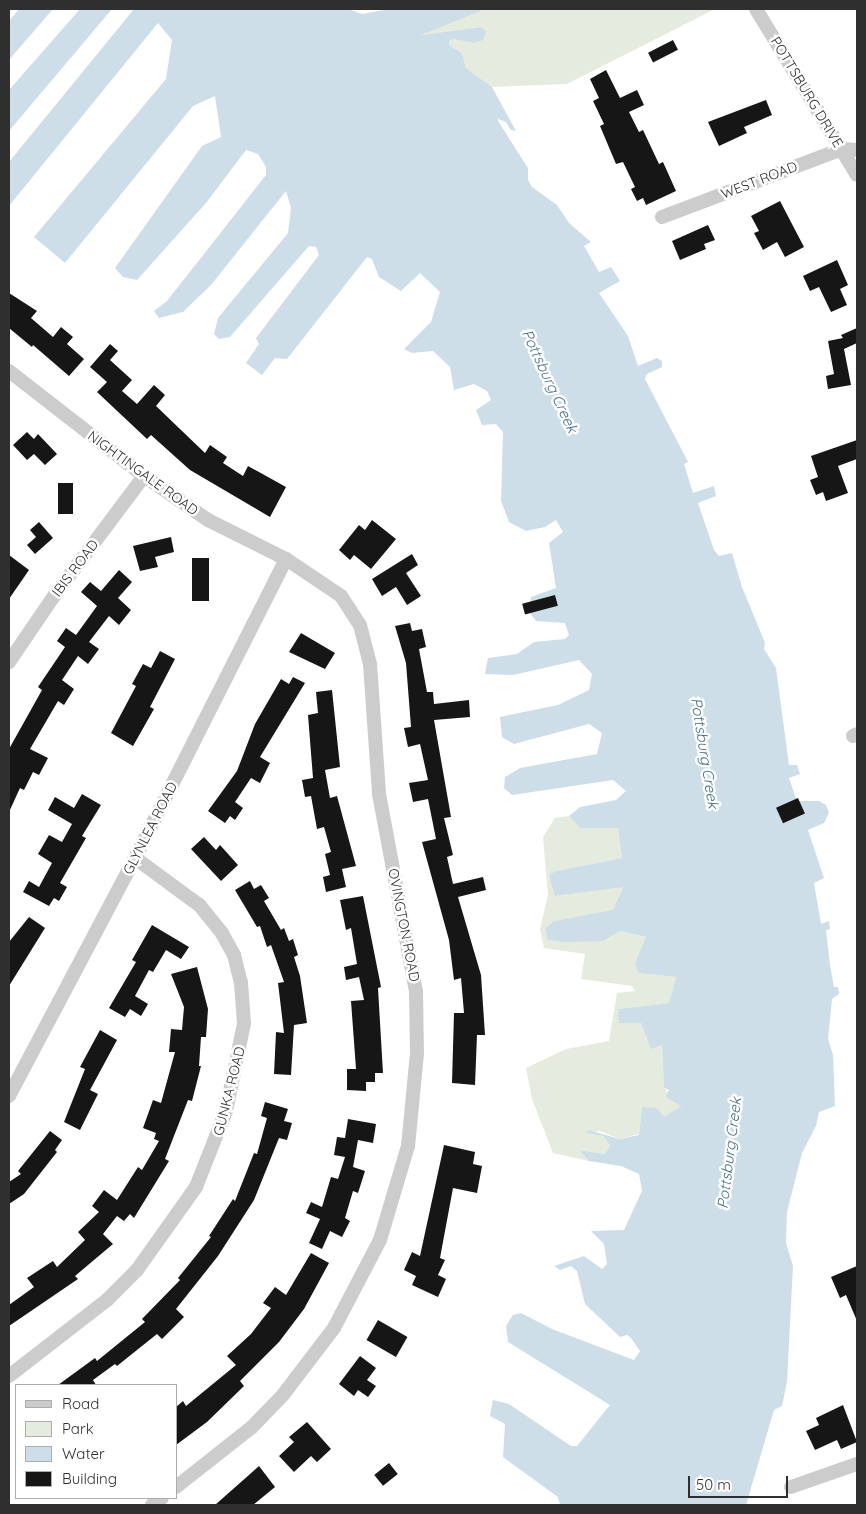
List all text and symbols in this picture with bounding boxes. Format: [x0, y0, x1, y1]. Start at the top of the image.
street label: POTTSBURG DRIVE [767, 34, 847, 150]
street label: WEST ROAD [718, 158, 800, 202]
water label: Pottsburg Creek [518, 326, 582, 436]
street label: NIGHTINGALE ROAD [84, 427, 202, 519]
street label: IBIS ROAD [48, 536, 102, 600]
water label: Pottsburg Creek [687, 696, 723, 810]
street label: GLYNLEA ROAD [119, 779, 181, 877]
street label: OVINGTON ROAD [385, 867, 423, 983]
street label: GUNKA ROAD [210, 1045, 248, 1137]
water label: Pottsburg Creek [713, 1096, 745, 1210]
legend [15, 1384, 178, 1499]
text: Road [62, 1394, 99, 1413]
text: Park [62, 1419, 94, 1438]
text: Water [62, 1444, 105, 1463]
scale bar [691, 1466, 791, 1498]
text: Building [62, 1469, 117, 1488]
text: 50 m [696, 1475, 731, 1494]

